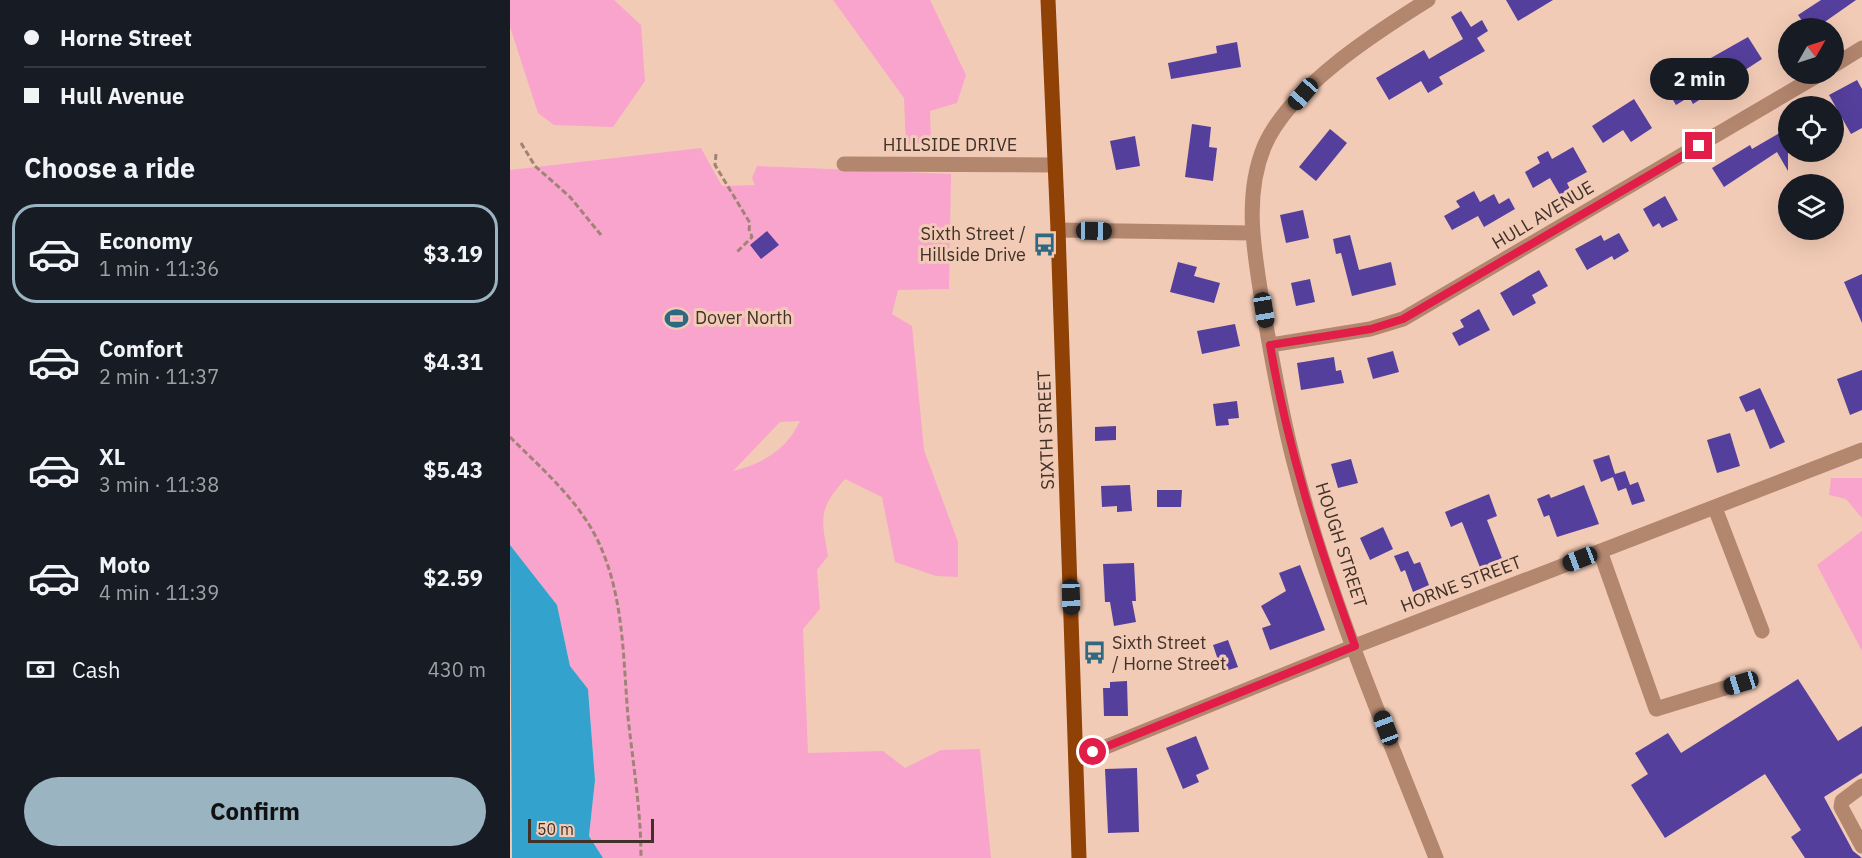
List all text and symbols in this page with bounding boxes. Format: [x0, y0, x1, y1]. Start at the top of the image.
north arrow [1778, 18, 1844, 84]
map controls [1778, 18, 1844, 240]
text: Horne Street [60, 23, 192, 52]
callout: 2 min [1650, 59, 1748, 101]
text: 2 min [1673, 65, 1726, 92]
car [1284, 75, 1322, 113]
text: Hull Avenue [60, 81, 184, 110]
button: locate [1778, 96, 1844, 162]
route end [1685, 132, 1712, 159]
street label: HILLSIDE DRIVE [883, 133, 1017, 156]
text: Choose a ride [24, 150, 195, 185]
button: layers [1778, 174, 1844, 240]
street label: HULL AVENUE [1488, 175, 1598, 254]
place label: Sixth Street / Hillside Drive [919, 222, 1026, 266]
car [1076, 222, 1112, 240]
text: Economy [99, 226, 193, 255]
icon: car [27, 227, 81, 281]
bus stop icon: Sixth Street / Hillside Drive [1031, 231, 1057, 257]
text: $3.19 [423, 239, 483, 268]
text: 1 min · 11:36 [99, 255, 219, 282]
car [1252, 291, 1276, 329]
sports icon: Dover North [664, 305, 690, 331]
place label: Dover North [695, 306, 793, 329]
text: Comfort [99, 334, 183, 363]
icon: car [27, 335, 81, 389]
text: $4.31 [423, 347, 483, 376]
text: 2 min · 11:37 [99, 363, 219, 390]
street label: SIXTH STREET [1032, 370, 1059, 490]
text: XL [99, 442, 125, 471]
icon: car [27, 443, 81, 497]
text: $5.43 [423, 455, 483, 484]
text: 3 min · 11:38 [99, 471, 219, 498]
street label: HOUGH STREET [1310, 479, 1373, 610]
car [1560, 544, 1600, 574]
text: Moto [99, 550, 150, 579]
street label: HORNE STREET [1397, 550, 1525, 617]
icon: car [27, 551, 81, 605]
text: $2.59 [423, 563, 483, 592]
text: 4 min · 11:39 [99, 579, 219, 606]
car [1061, 579, 1081, 615]
place label: Sixth Street / Horne Street [1112, 631, 1226, 675]
bus stop icon: Sixth Street / Horne Street [1081, 640, 1107, 666]
icon: cash [24, 653, 57, 686]
text: Cash [72, 655, 121, 684]
text: 430 m [428, 656, 486, 683]
car [1721, 669, 1761, 697]
car [1371, 708, 1401, 748]
route start [1079, 738, 1106, 765]
button: Confirm [24, 777, 486, 846]
scale bar [528, 816, 654, 844]
text: 50 m [537, 819, 574, 839]

